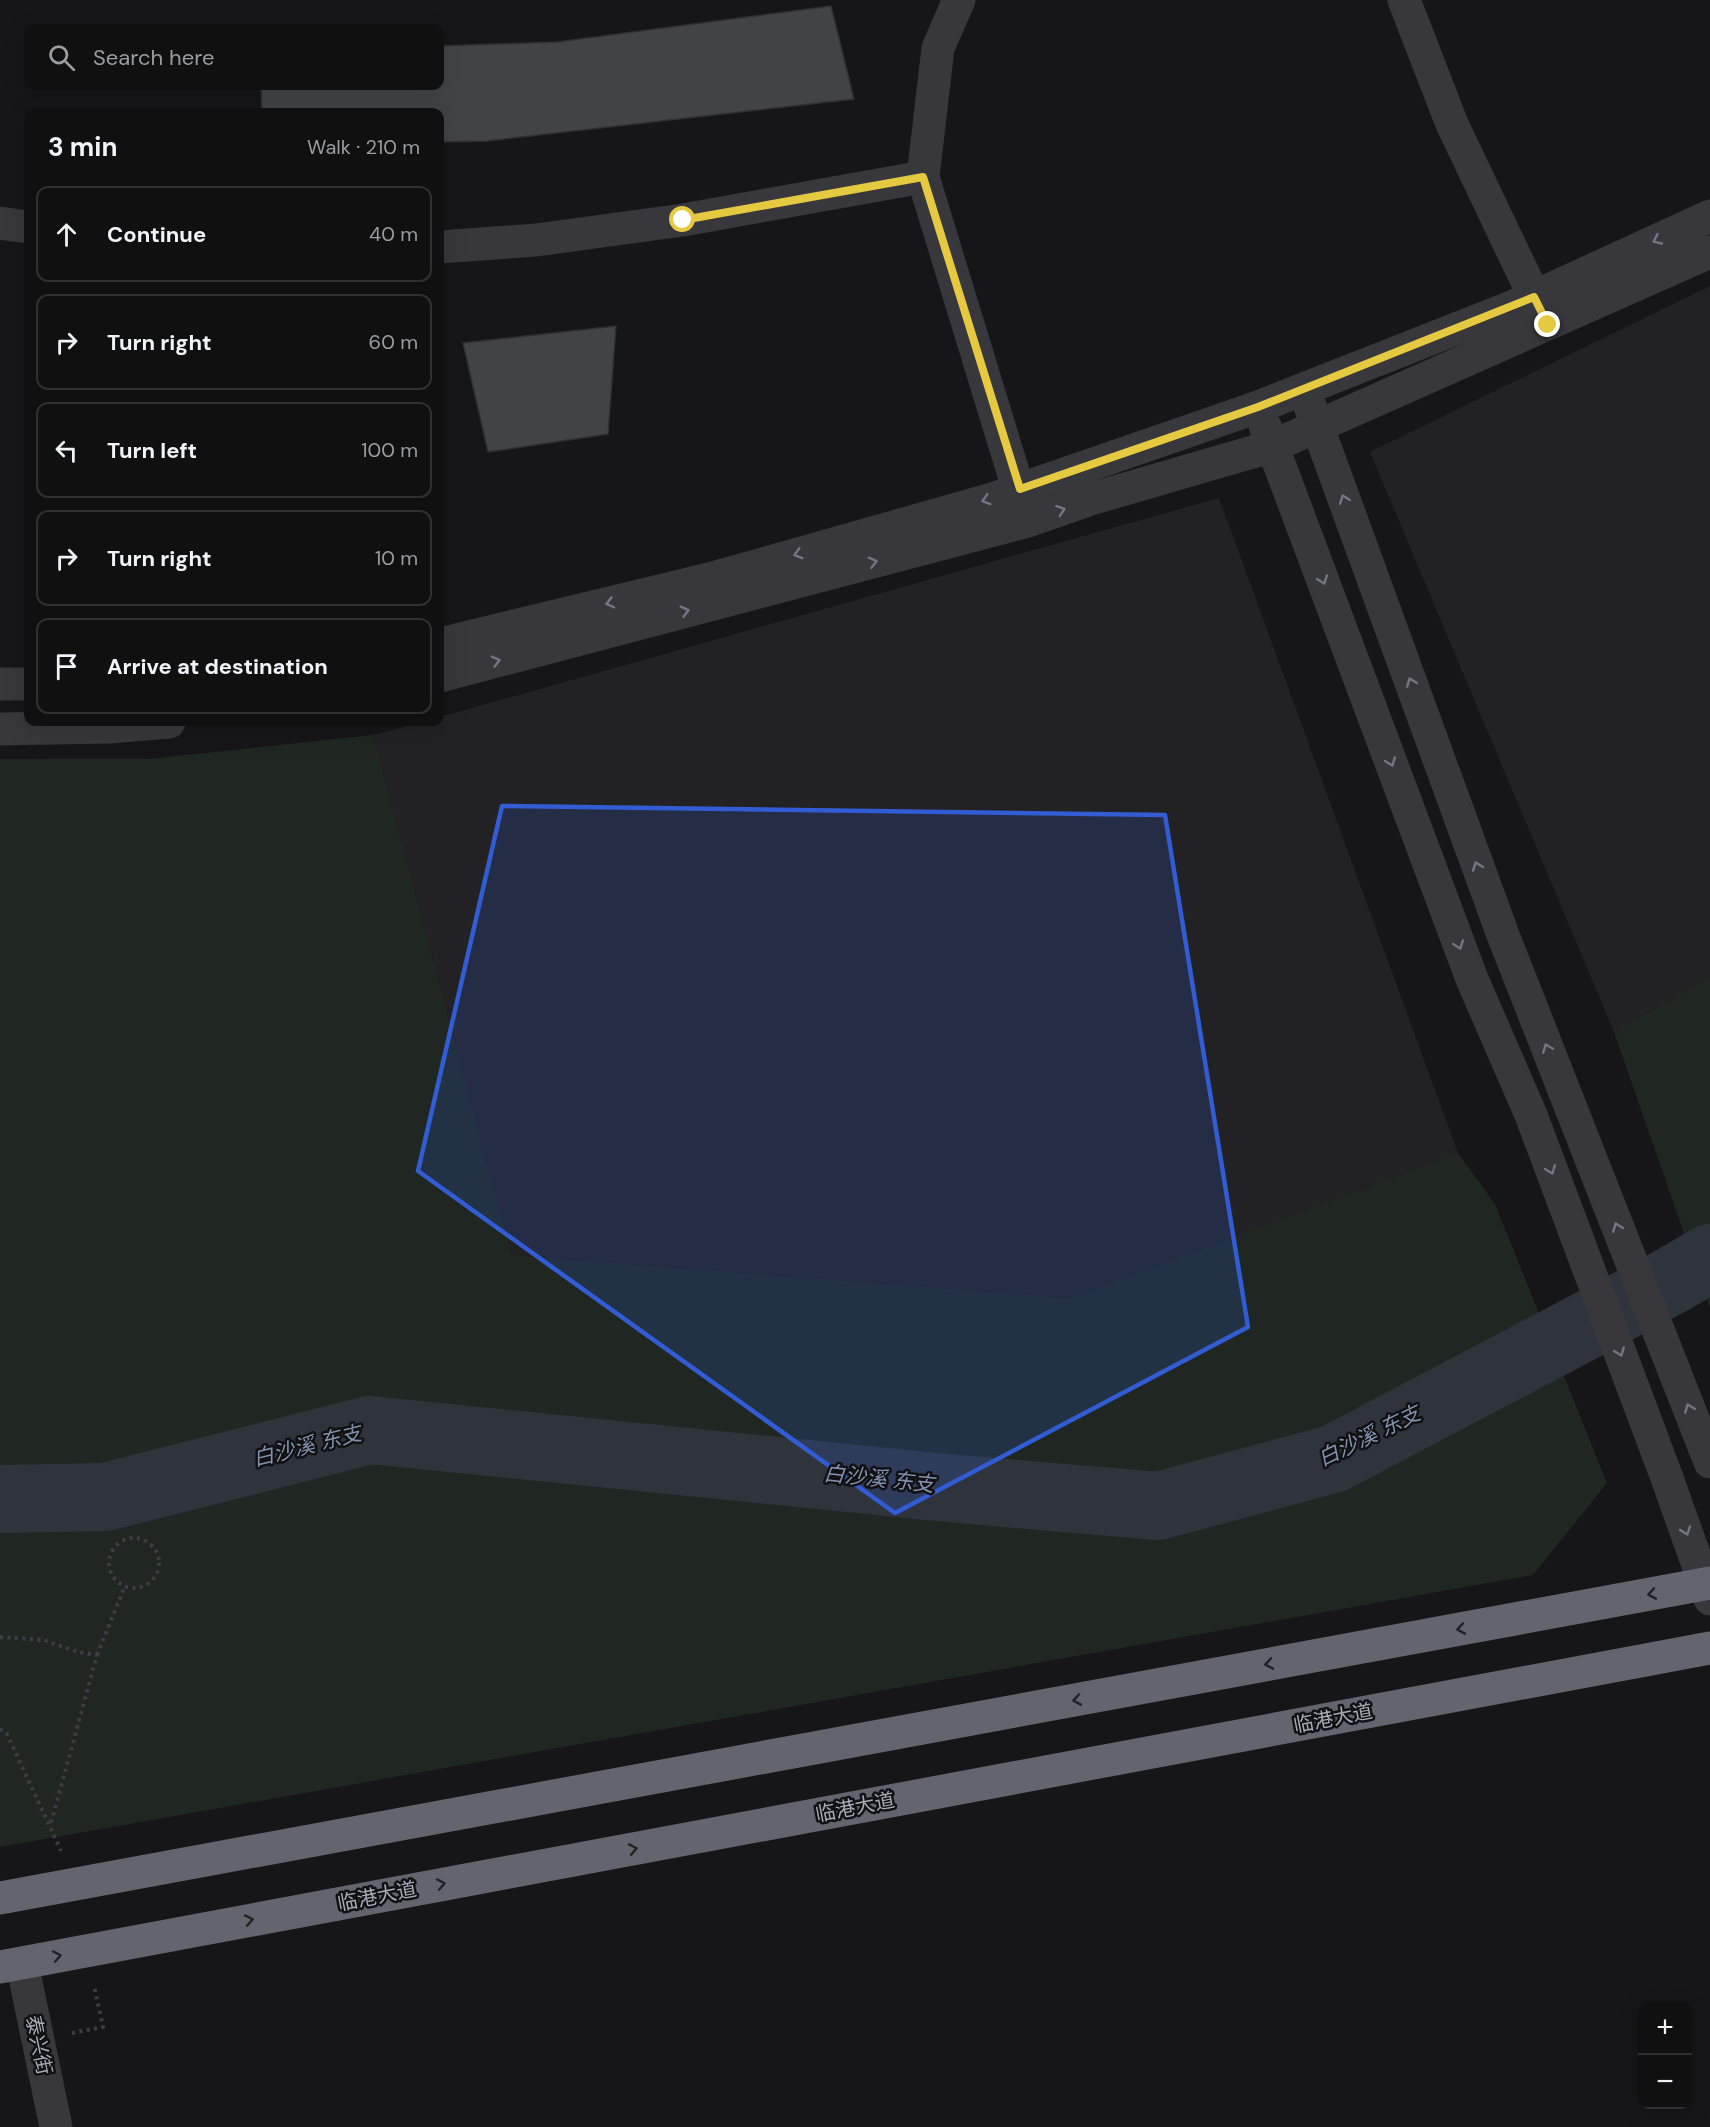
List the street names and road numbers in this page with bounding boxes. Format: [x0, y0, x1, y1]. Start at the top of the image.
street label: 临港大道 [1291, 1698, 1375, 1738]
street label: 临港大道 [813, 1787, 897, 1827]
street label: 临港大道 [335, 1876, 419, 1916]
street label: 泰兴街 [20, 2013, 58, 2077]

